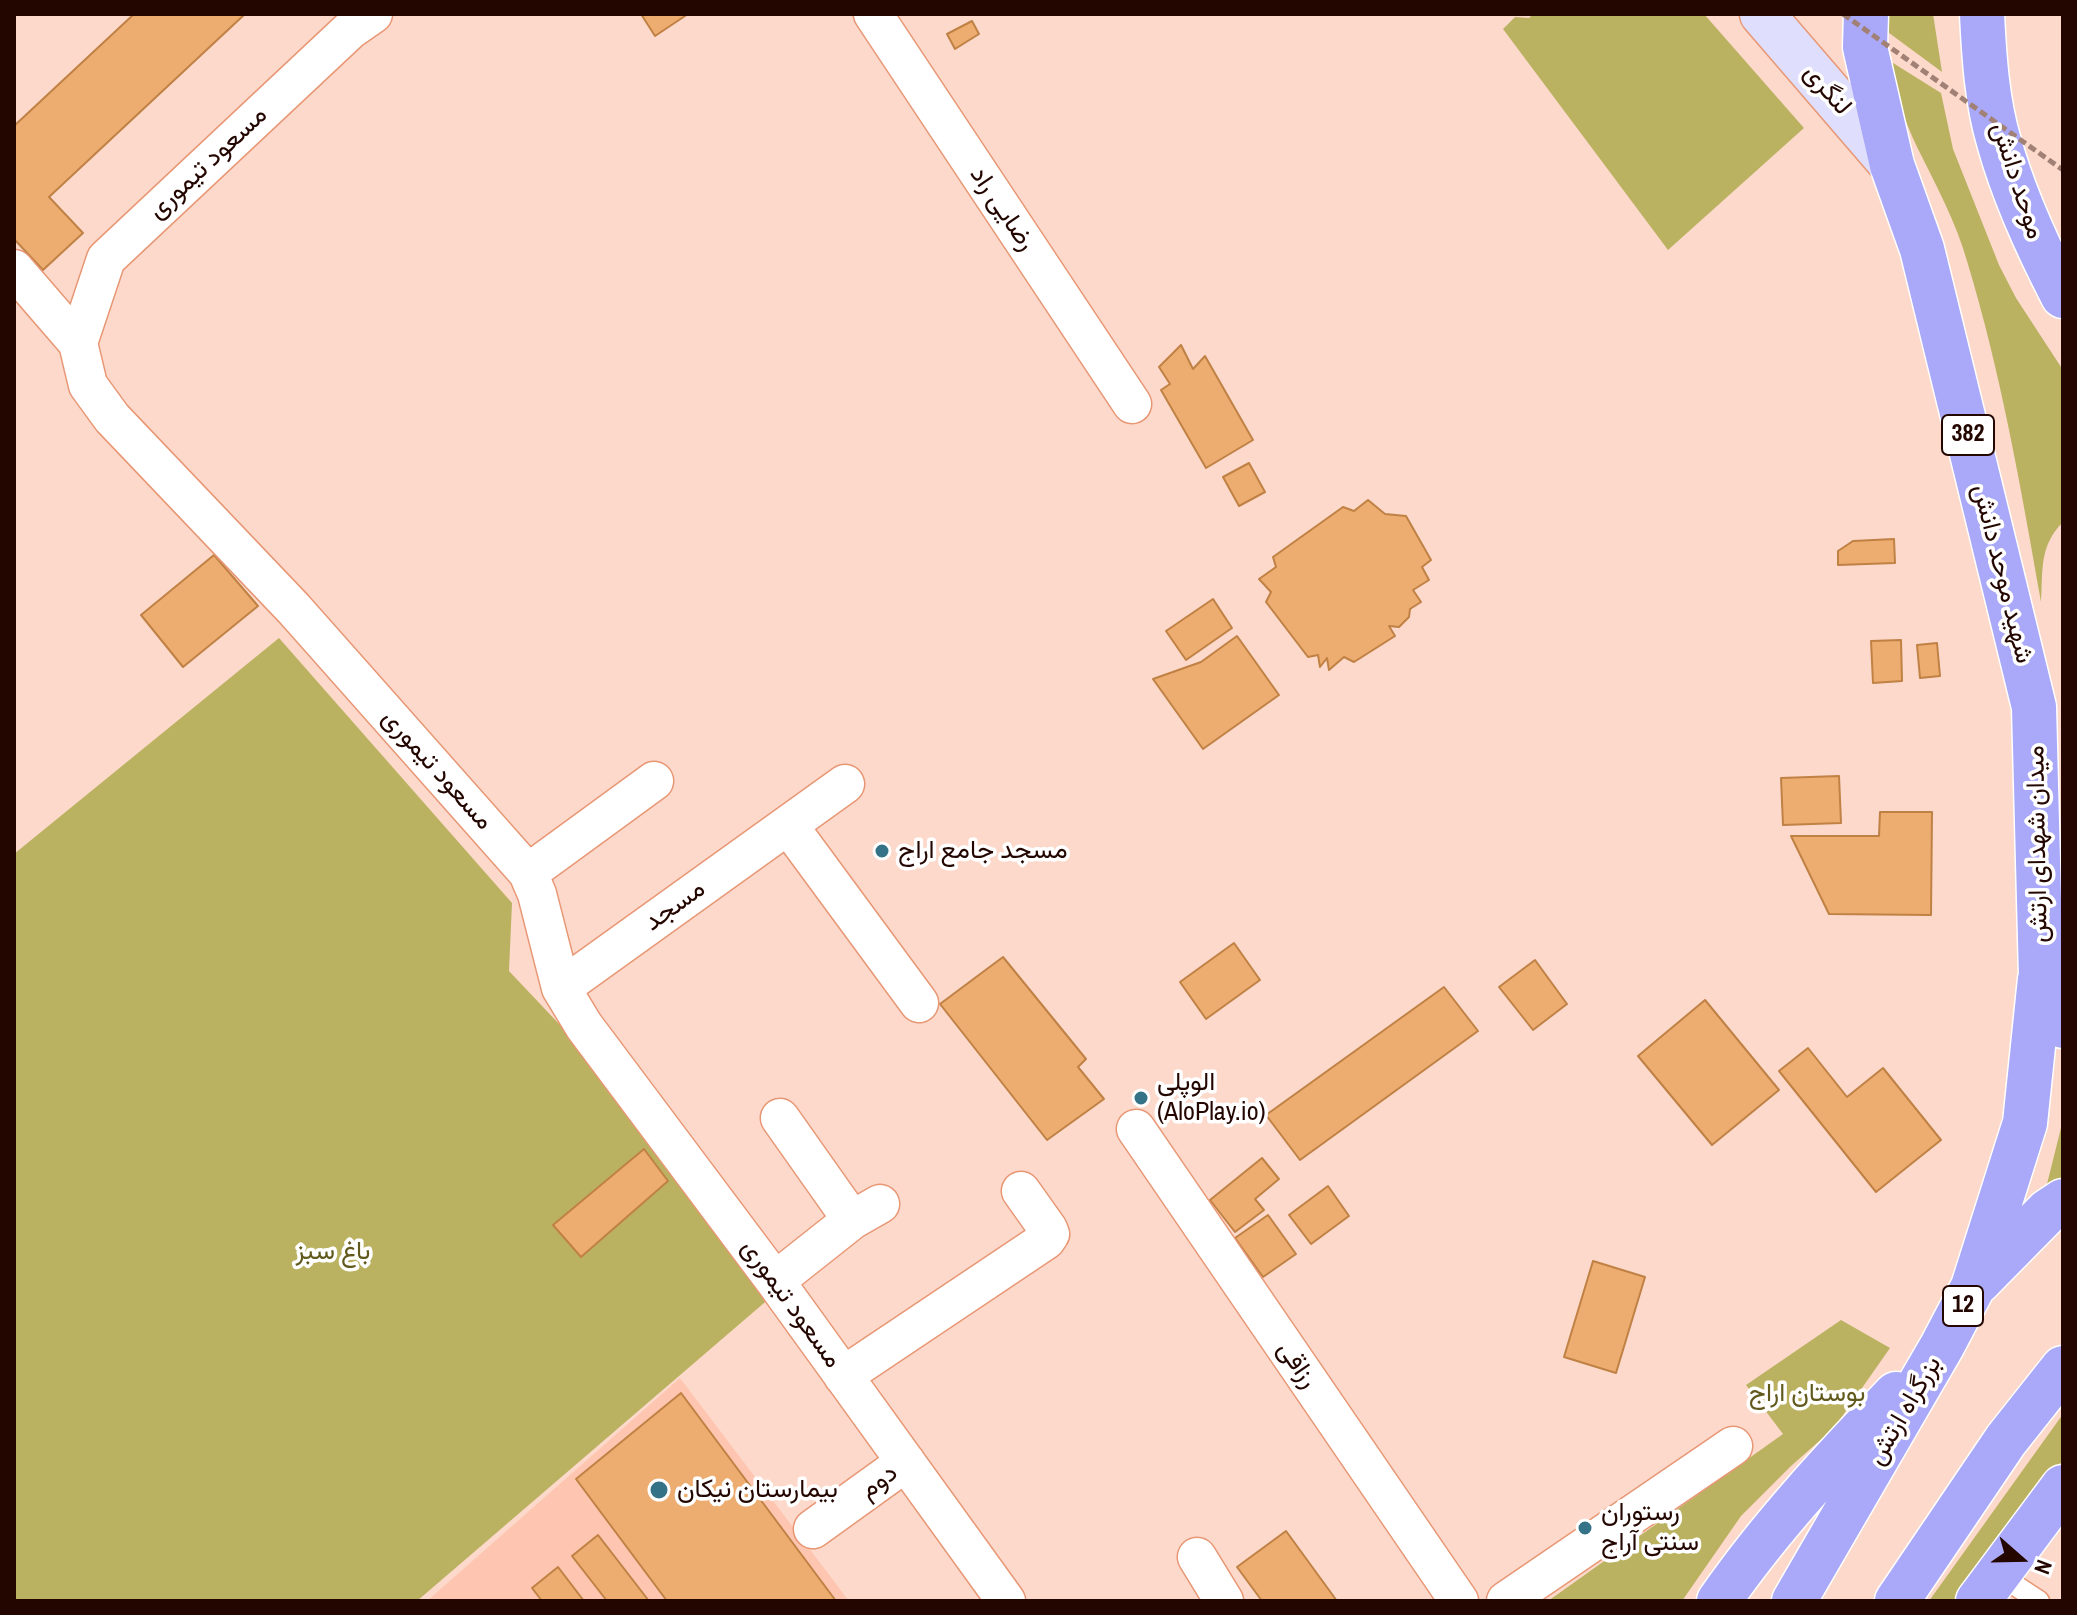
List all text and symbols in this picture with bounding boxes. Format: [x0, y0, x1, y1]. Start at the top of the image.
street label: لنگری [1796, 58, 1858, 122]
street label: مسعود تیموری [142, 100, 274, 226]
street label: موحد دانش [1984, 119, 2050, 243]
street label: رضایی راد [962, 161, 1042, 257]
road number: 382 [1942, 415, 1994, 455]
street label: شهید موحد دانش [1965, 481, 2039, 667]
street label: مسعود تیموری [375, 703, 499, 837]
street label: میدان شهدای ارتش [2021, 745, 2055, 943]
place label: مسجد جامع اراج [898, 835, 1067, 867]
marker: مسجد جامع اراج [873, 842, 891, 860]
street label: مسجد [639, 874, 711, 938]
place label: الوپلی (AloPlay.io) [1157, 1067, 1266, 1128]
marker: الوپلی (AloPlay.io) [1132, 1089, 1150, 1107]
street label: مسعود تیموری [734, 1233, 848, 1375]
park label: باغ سبز [296, 1236, 370, 1268]
road number: 12 [1943, 1286, 1983, 1326]
street label: رزاقی [1270, 1335, 1324, 1395]
street label: بزرگراه ارتش [1861, 1351, 1949, 1471]
park label: بوستان اراج [1749, 1378, 1865, 1410]
street label: دوم [854, 1458, 904, 1506]
place label: بیمارستان نیکان [677, 1474, 838, 1506]
marker: بیمارستان نیکان [648, 1479, 670, 1501]
place label: رستوران سنتی آراج [1601, 1497, 1699, 1558]
marker: رستوران سنتی آراج [1576, 1519, 1594, 1537]
north arrow [1981, 1519, 2061, 1599]
text: N [2027, 1556, 2060, 1578]

